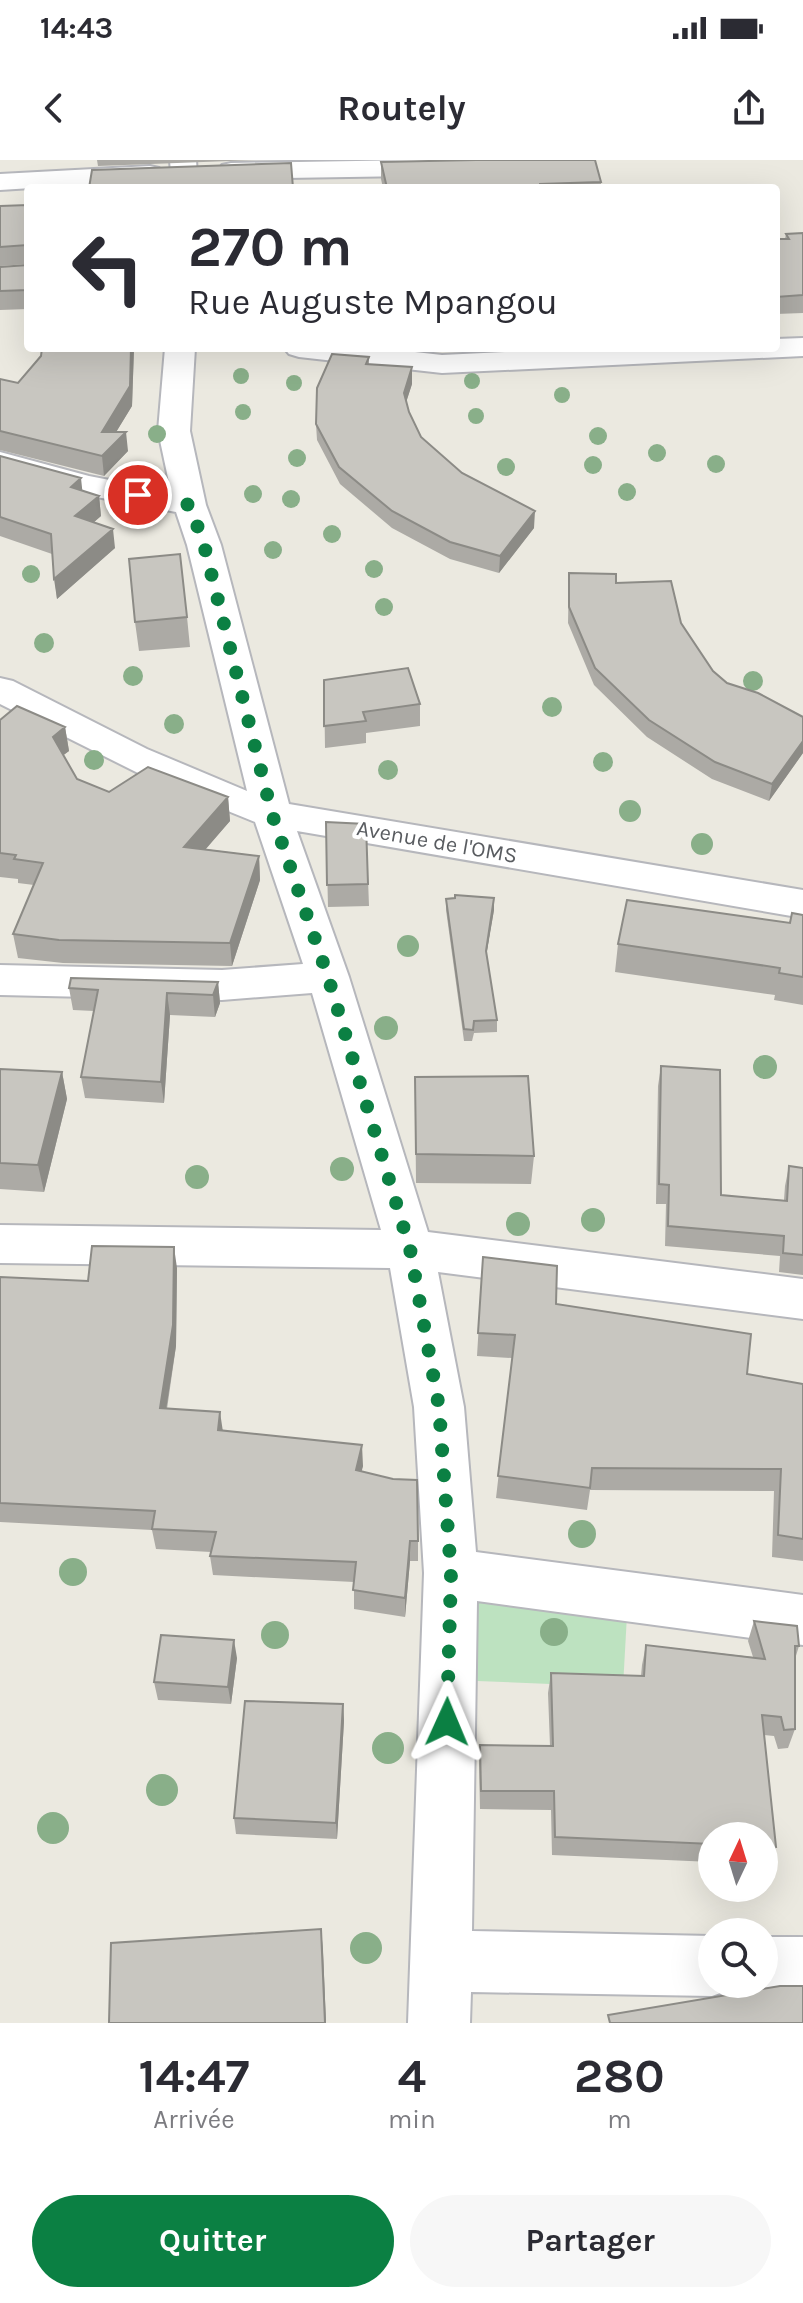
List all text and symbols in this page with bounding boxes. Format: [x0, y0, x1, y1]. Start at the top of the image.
text: 14:43 [40, 10, 113, 46]
icon: back [32, 86, 76, 130]
icon: share [727, 86, 771, 130]
text: Routely [337, 87, 466, 129]
text: 270 m [188, 214, 352, 279]
icon: left [56, 216, 160, 320]
text: Rue Auguste Mpangou [188, 281, 558, 323]
pin [104, 461, 172, 529]
icon: arrive [116, 473, 160, 517]
street label: Avenue de l'OMS [355, 815, 519, 869]
position arrow [405, 1680, 489, 1764]
north arrow [698, 1822, 778, 1902]
map controls [698, 1822, 778, 1998]
button: search [698, 1918, 778, 1998]
text: 14:47 [138, 2048, 249, 2104]
text: 4 [398, 2048, 426, 2104]
text: 280 [574, 2048, 665, 2104]
text: Arrivée [153, 2104, 235, 2135]
text: min [388, 2104, 436, 2135]
text: m [607, 2104, 631, 2135]
button: Quitter [32, 2195, 394, 2287]
button: Partager [410, 2195, 771, 2287]

